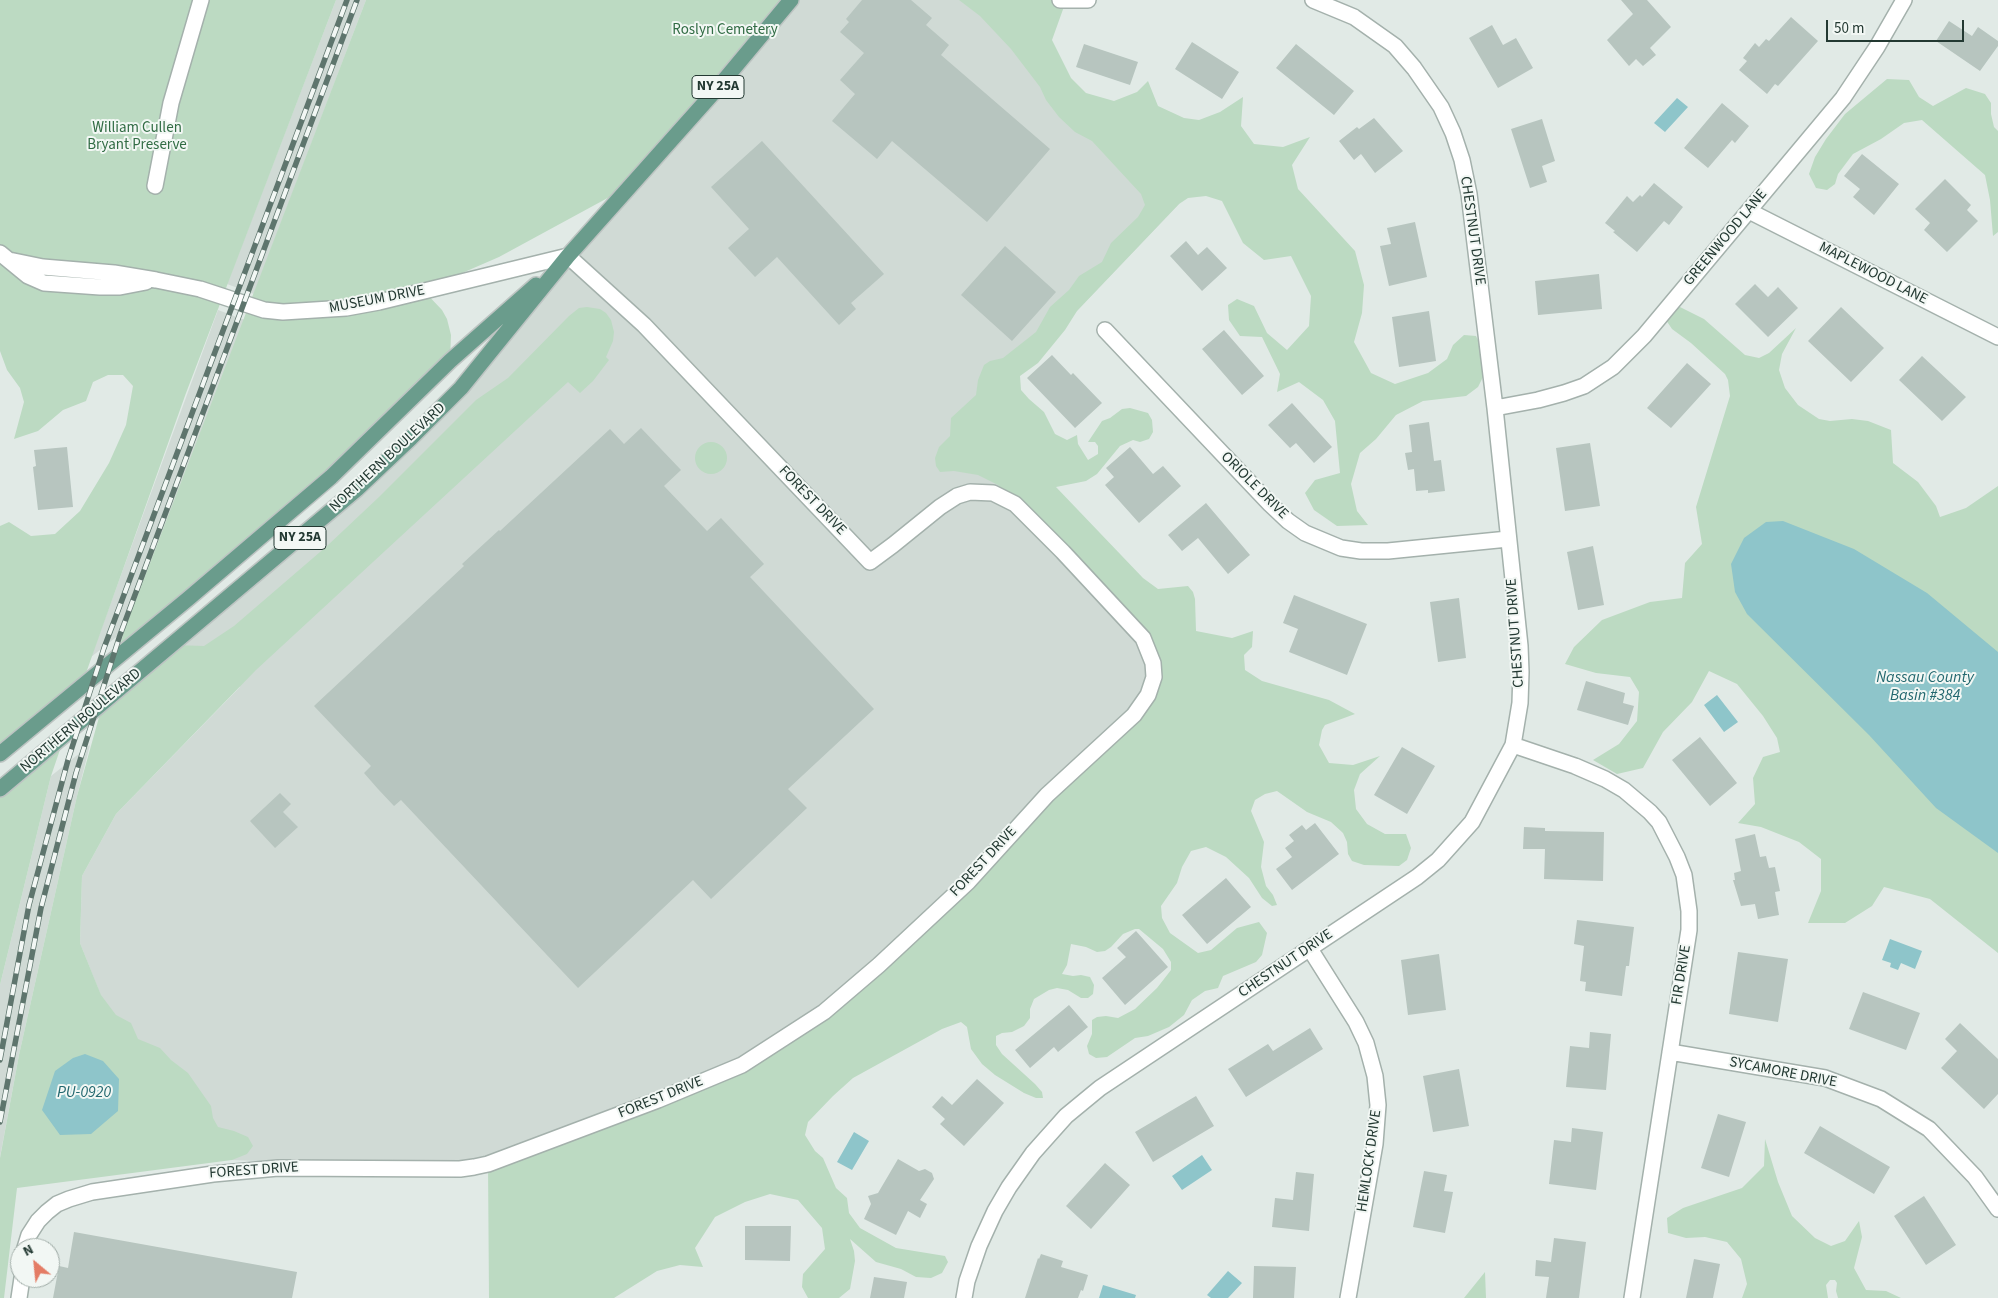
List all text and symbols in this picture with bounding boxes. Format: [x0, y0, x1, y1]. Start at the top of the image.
scale bar [1828, 10, 1966, 42]
text: 50 m [1834, 18, 1864, 39]
park label: Roslyn Cemetery [672, 22, 778, 40]
road number: NY 25A [692, 75, 744, 98]
park label: William Cullen Bryant Preserve [87, 120, 187, 155]
street label: CHESTNUT DRIVE [1455, 175, 1489, 287]
street label: GREENWOOD LANE [1680, 186, 1772, 290]
street label: MAPLEWOOD LANE [1816, 239, 1930, 309]
street label: MUSEUM DRIVE [328, 282, 426, 318]
street label: NORTHERN BOULEVARD [326, 400, 450, 516]
street label: ORIOLE DRIVE [1217, 449, 1291, 523]
street label: FOREST DRIVE [774, 462, 850, 540]
road number: NY 25A [274, 526, 326, 550]
street label: CHESTNUT DRIVE [1503, 578, 1529, 688]
street label: NORTHERN BOULEVARD [17, 665, 145, 777]
water label: Nassau County Basin #384 [1876, 668, 1974, 706]
street label: FOREST DRIVE [947, 823, 1021, 901]
street label: CHESTNUT DRIVE [1235, 926, 1337, 1002]
street label: FIR DRIVE [1668, 944, 1696, 1006]
street label: SYCAMORE DRIVE [1728, 1054, 1838, 1092]
street label: FOREST DRIVE [616, 1073, 706, 1123]
water label: PU-0920 [57, 1083, 111, 1103]
street label: HEMLOCK DRIVE [1354, 1109, 1386, 1213]
street label: FOREST DRIVE [209, 1159, 299, 1183]
north arrow [10, 1238, 60, 1288]
text: N [20, 1240, 37, 1262]

